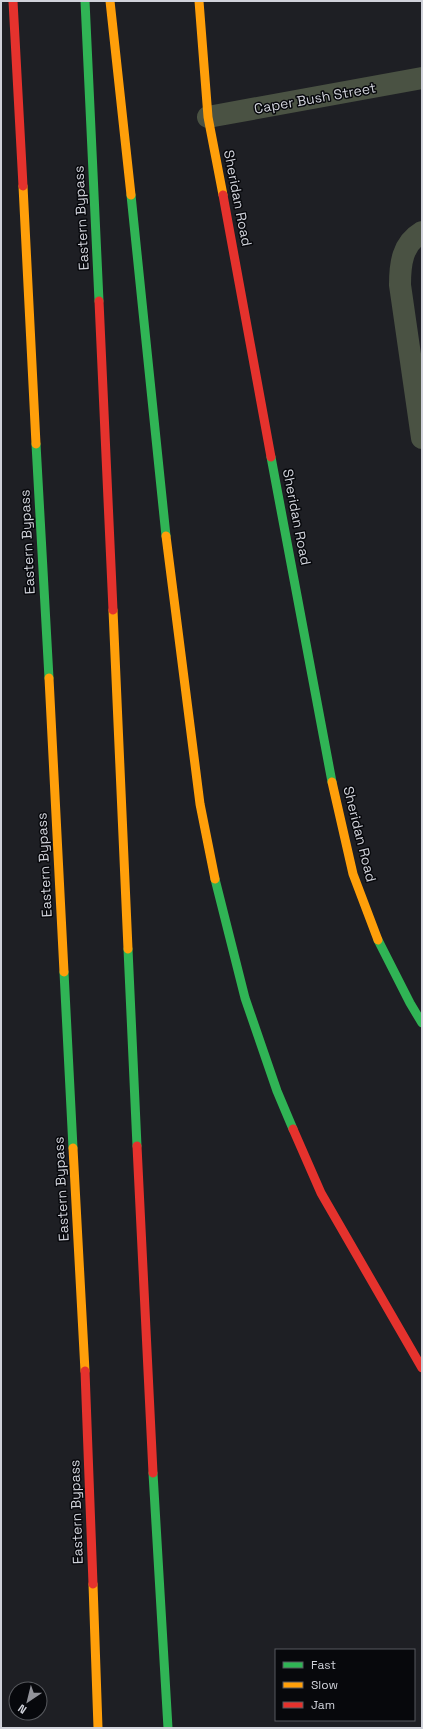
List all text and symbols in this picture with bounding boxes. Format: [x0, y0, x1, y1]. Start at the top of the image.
street label: Caper Bush Street [253, 78, 377, 118]
street label: Sheridan Road [220, 148, 256, 248]
street label: Eastern Bypass [69, 165, 93, 271]
street label: Sheridan Road [279, 467, 315, 567]
street label: Eastern Bypass [15, 489, 39, 595]
street label: Sheridan Road [339, 784, 381, 884]
street label: Eastern Bypass [32, 812, 56, 918]
street label: Eastern Bypass [49, 1136, 73, 1242]
street label: Eastern Bypass [65, 1459, 87, 1565]
legend [275, 1649, 415, 1721]
text: Fast [311, 1657, 336, 1673]
text: Slow [311, 1677, 338, 1693]
north arrow [8, 1681, 48, 1721]
text: Jam [311, 1697, 335, 1713]
text: N [15, 1701, 29, 1717]

